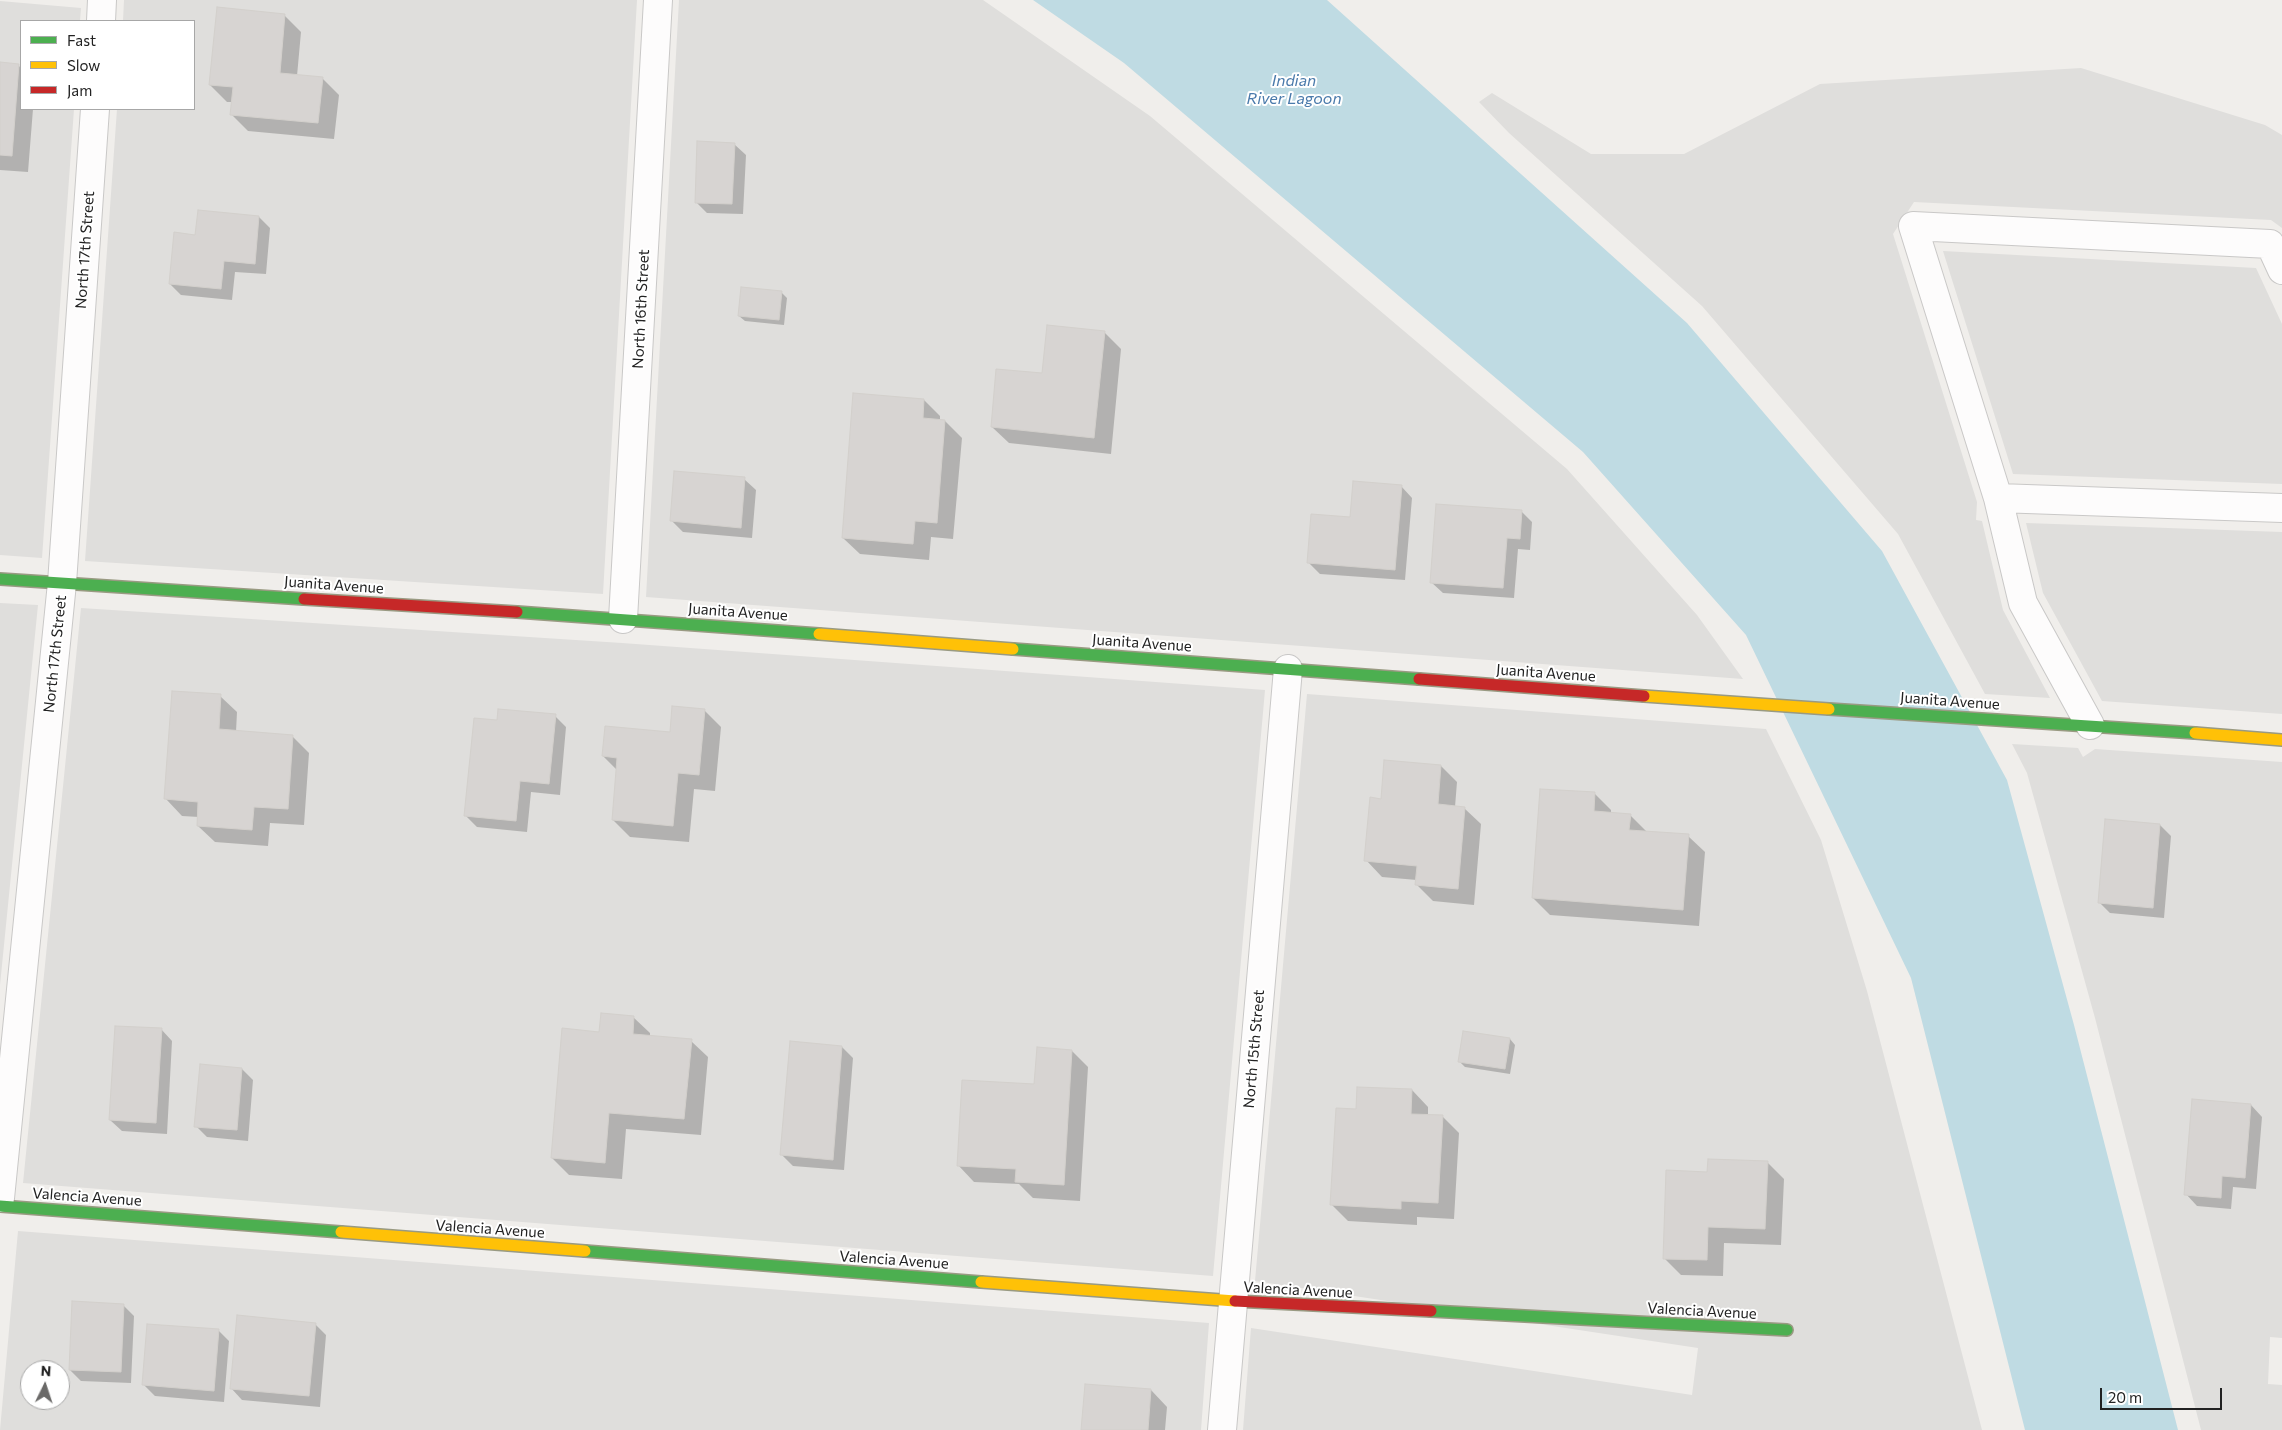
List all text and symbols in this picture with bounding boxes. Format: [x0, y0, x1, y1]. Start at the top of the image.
legend [20, 20, 195, 110]
text: Fast [67, 31, 96, 49]
text: Slow [67, 56, 100, 74]
water label: Indian River Lagoon [1246, 71, 1342, 109]
text: Jam [67, 81, 92, 99]
street label: North 17th Street [72, 190, 98, 310]
street label: North 16th Street [629, 249, 653, 369]
street label: Juanita Avenue [284, 573, 384, 597]
street label: North 17th Street [40, 594, 70, 714]
street label: Juanita Avenue [688, 600, 788, 624]
street label: Juanita Avenue [1092, 631, 1192, 655]
street label: Juanita Avenue [1496, 661, 1596, 685]
street label: Juanita Avenue [1900, 689, 2000, 713]
street label: North 15th Street [1240, 989, 1268, 1109]
street label: Valencia Avenue [32, 1184, 142, 1210]
street label: Valencia Avenue [435, 1216, 545, 1242]
street label: Valencia Avenue [839, 1247, 949, 1273]
street label: Valencia Avenue [1243, 1278, 1353, 1302]
street label: Valencia Avenue [1647, 1299, 1757, 1323]
north arrow [20, 1360, 70, 1410]
text: N [40, 1362, 52, 1379]
scale bar [2102, 1378, 2224, 1410]
text: 20 m [2108, 1388, 2142, 1406]

